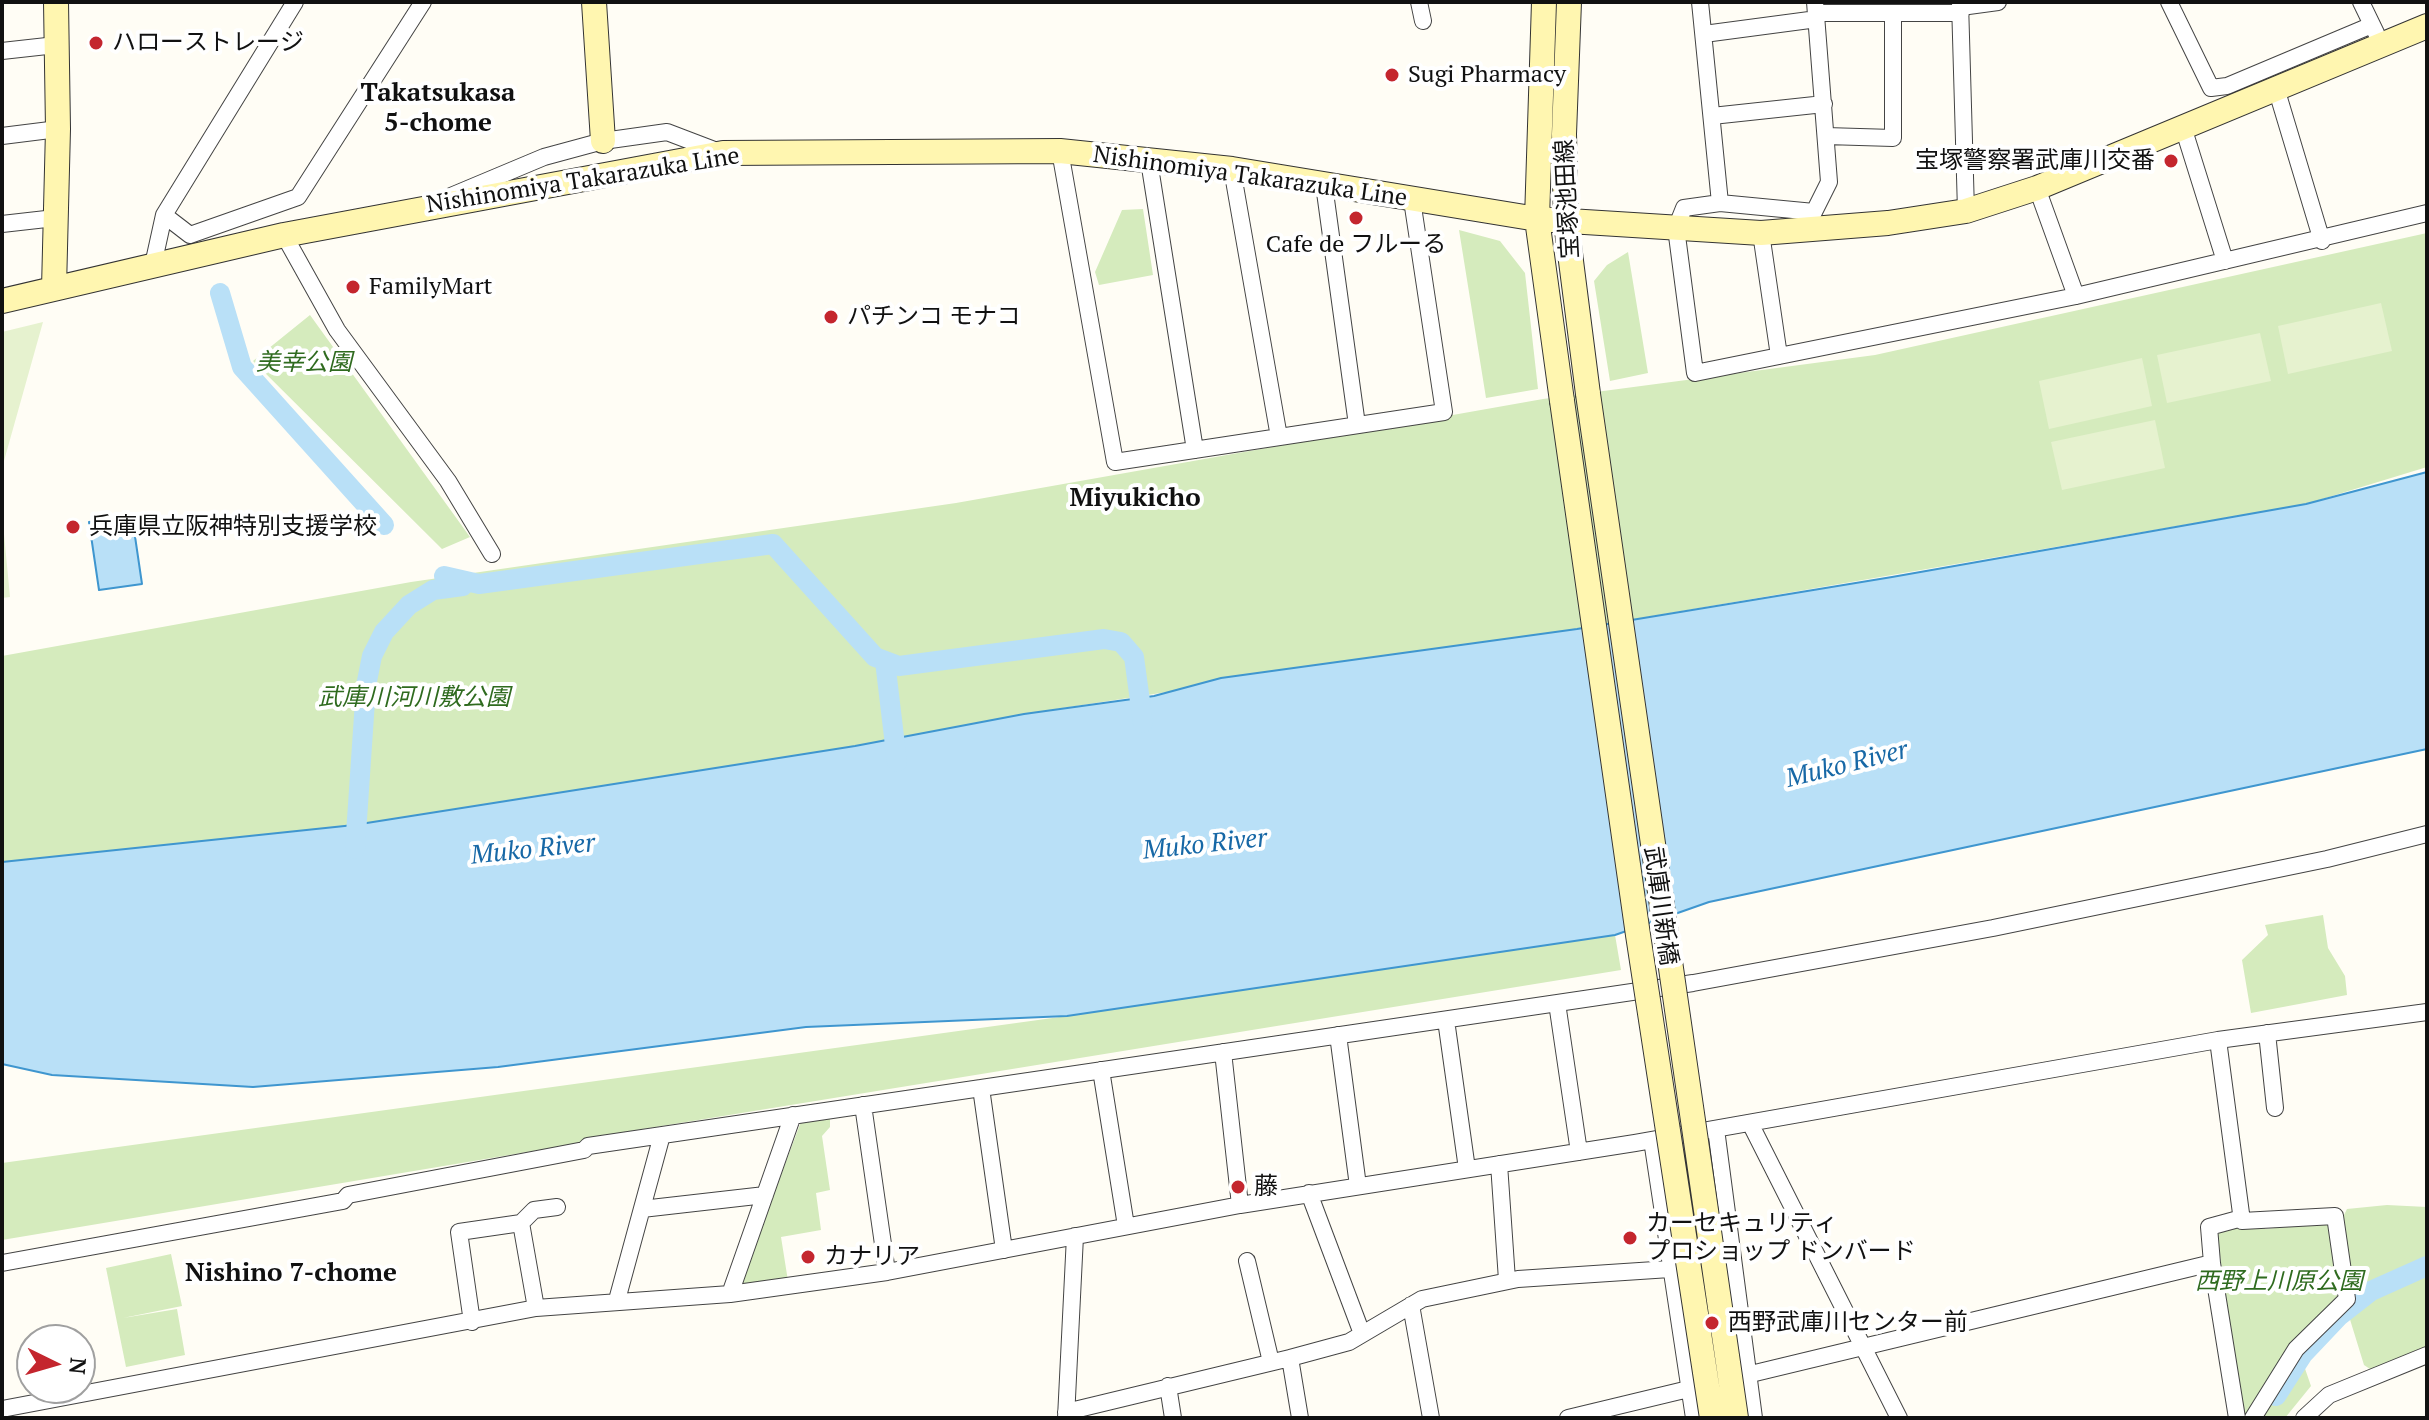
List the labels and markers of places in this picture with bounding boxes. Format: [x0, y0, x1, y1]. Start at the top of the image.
place label: ハローストレージ [112, 29, 304, 57]
marker: ハローストレージ [87, 34, 105, 52]
place label: Sugi Pharmacy [1408, 61, 1566, 89]
marker: Sugi Pharmacy [1383, 66, 1401, 84]
place label: 宝塚警察署武庫川交番 [1915, 147, 2155, 175]
marker: 宝塚警察署武庫川交番 [2162, 152, 2180, 170]
marker: Cafe de フルーる [1347, 209, 1365, 227]
place label: Cafe de フルーる [1266, 231, 1446, 259]
place label: FamilyMart [369, 273, 493, 301]
marker: FamilyMart [344, 278, 362, 296]
place label: パチンコ モナコ [847, 303, 1021, 331]
marker: パチンコ モナコ [822, 308, 840, 326]
place label: 兵庫県立阪神特別支援学校 [89, 513, 377, 541]
marker: 兵庫県立阪神特別支援学校 [64, 518, 82, 536]
place label: 藤 [1254, 1173, 1278, 1201]
marker: 藤 [1229, 1178, 1247, 1196]
place label: カーセキュリティ プロショップ ドンバード [1646, 1210, 1916, 1266]
marker: カーセキュリティ プロショップ ドンバード [1621, 1229, 1639, 1247]
place label: カナリア [824, 1243, 920, 1271]
marker: カナリア [799, 1248, 817, 1266]
place label: 西野武庫川センター前 [1728, 1309, 1968, 1337]
marker: 西野武庫川センター前 [1703, 1314, 1721, 1332]

